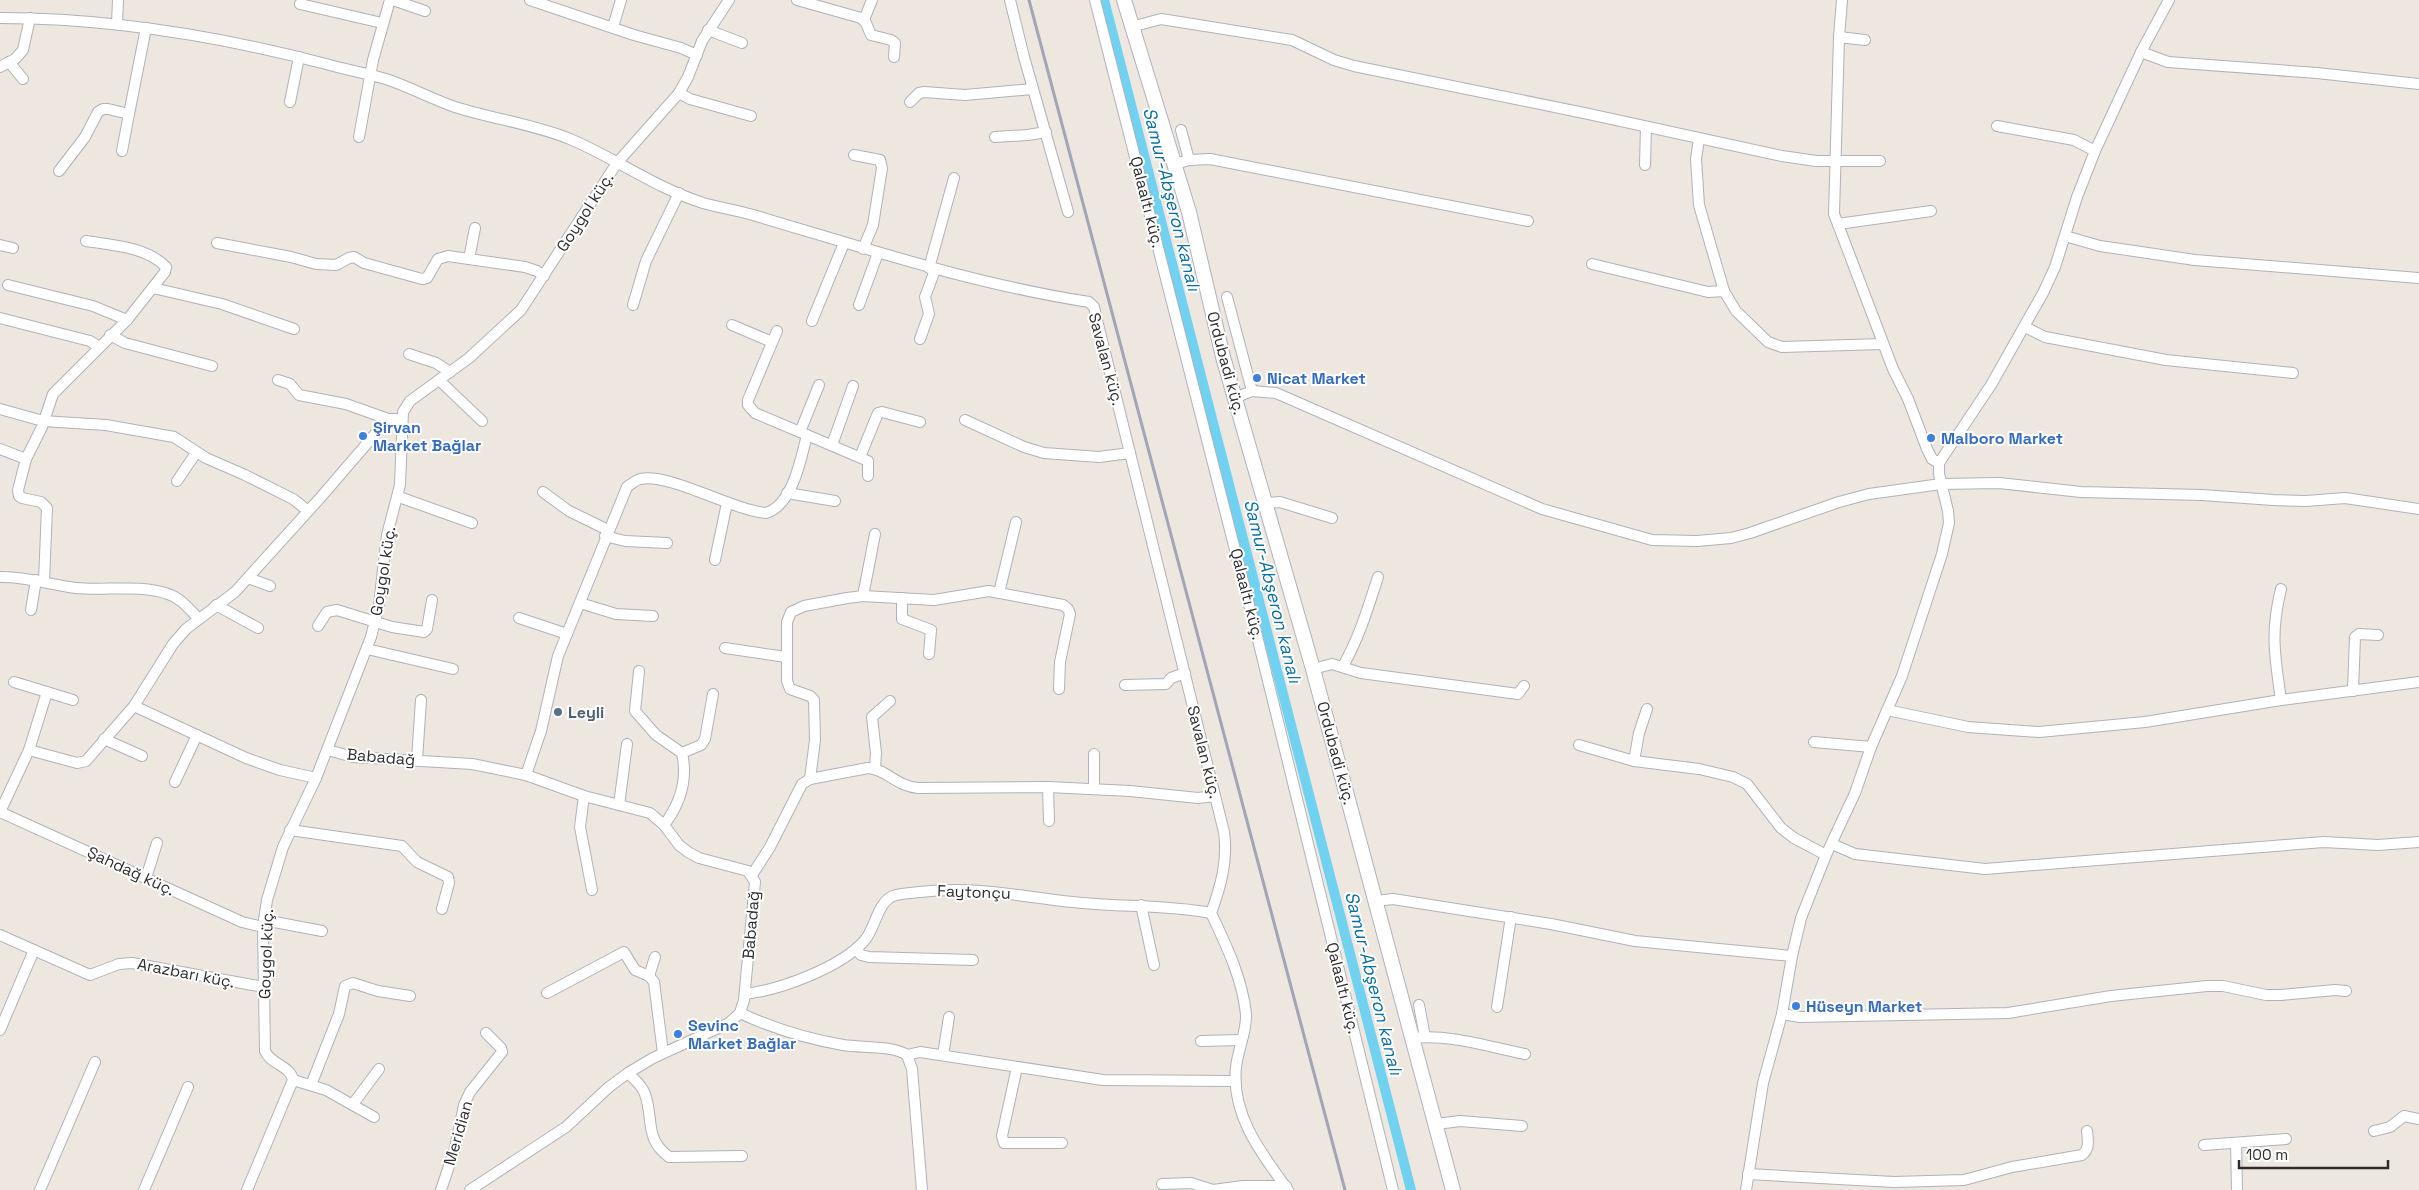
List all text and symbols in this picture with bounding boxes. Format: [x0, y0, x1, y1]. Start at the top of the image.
water label: Samur-Abşeron kanalı [1138, 105, 1206, 295]
street label: Qalaaltı küç. [1126, 154, 1168, 250]
street label: Goygol küç. [552, 168, 618, 256]
street label: Ordubadi küç. [1202, 309, 1250, 417]
street label: Savalan küç. [1084, 310, 1128, 408]
place label: Nicat Market [1267, 368, 1366, 389]
marker: Nicat Market [1251, 372, 1263, 384]
place label: Şirvan Market Bağlar [373, 417, 481, 456]
place label: Malboro Market [1941, 428, 2063, 449]
marker: Şirvan Market Bağlar [357, 430, 369, 442]
marker: Malboro Market [1925, 432, 1937, 444]
water label: Samur-Abşeron kanalı [1239, 497, 1307, 687]
street label: Goygol küç. [366, 525, 400, 617]
street label: Qalaaltı küç. [1226, 546, 1268, 642]
street label: Ordubadi küç. [1312, 699, 1360, 807]
place label: Leyli [568, 702, 604, 723]
street label: Savalan küç. [1182, 703, 1226, 801]
marker: Leyli [552, 706, 564, 718]
street label: Babadağ [346, 744, 416, 770]
street label: Şahdağ küç. [84, 842, 178, 900]
street label: Faytonçu [937, 880, 1011, 904]
water label: Samur-Abşeron kanalı [1340, 889, 1408, 1079]
street label: Babadağ [738, 890, 764, 960]
street label: Goygol küç. [254, 908, 278, 1000]
street label: Qalaaltı küç. [1322, 940, 1364, 1036]
street label: Arazbarı küç. [135, 953, 237, 993]
place label: Hüseyn Market [1806, 996, 1922, 1017]
marker: Hüseyn Market [1790, 1000, 1802, 1012]
place label: Sevinc Market Bağlar [688, 1015, 796, 1054]
marker: Sevinc Market Bağlar [672, 1028, 684, 1040]
street label: Meridian [439, 1098, 477, 1168]
scale bar [2239, 1138, 2388, 1170]
text: 100 m [2246, 1145, 2288, 1164]

